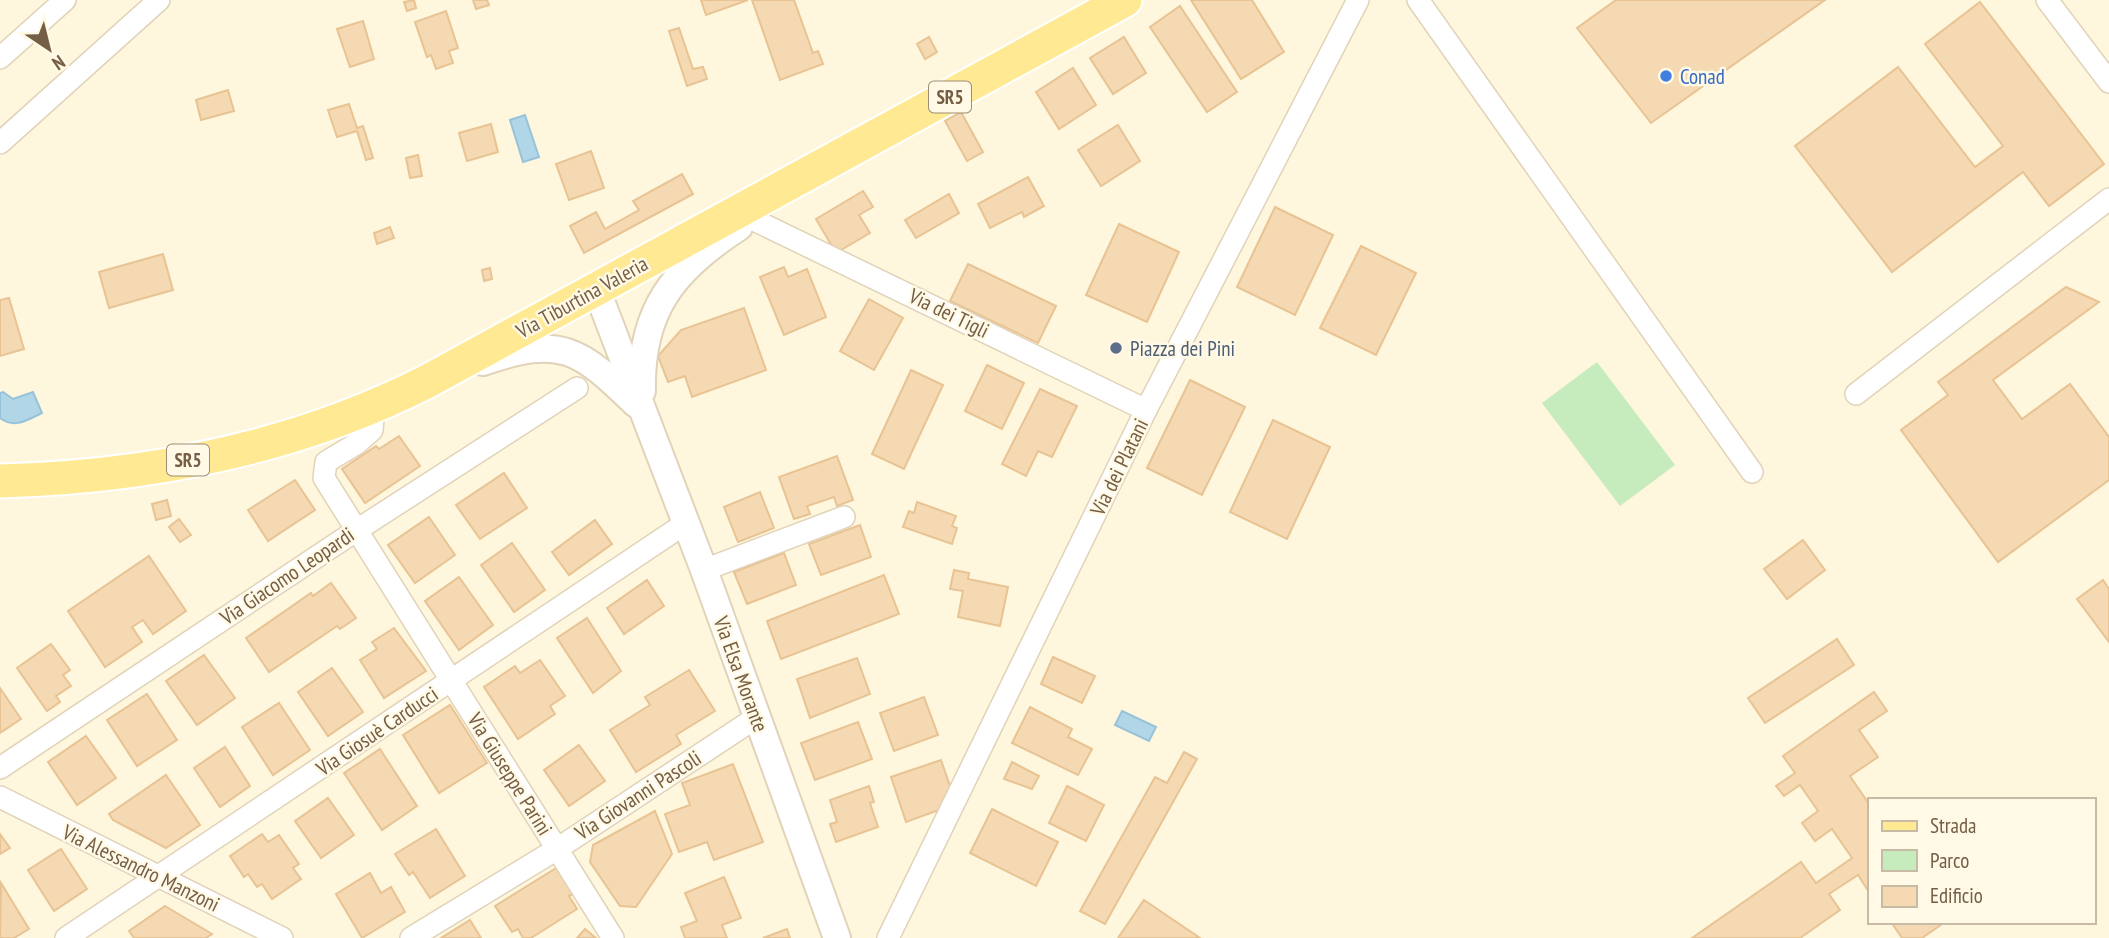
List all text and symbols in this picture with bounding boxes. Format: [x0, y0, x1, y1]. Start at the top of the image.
north arrow [14, 14, 84, 84]
text: N [48, 50, 70, 76]
place label: Conad [1680, 63, 1725, 90]
marker: Conad [1658, 68, 1674, 84]
road number: SR5 [929, 82, 971, 113]
street label: Via Tiburtina Valeria [511, 250, 653, 345]
street label: Via dei Tigli [904, 282, 993, 344]
place label: Piazza dei Pini [1130, 335, 1235, 362]
marker: Piazza dei Pini [1108, 340, 1124, 356]
street label: Via dei Platani [1083, 414, 1154, 521]
road number: SR5 [167, 444, 209, 475]
street label: Via Giacomo Leopardi [214, 521, 359, 631]
street label: Via Elsa Morante [707, 612, 774, 736]
street label: Via Giosuè Carducci [310, 680, 443, 782]
street label: Via Giuseppe Parini [461, 707, 558, 840]
street label: Via Giovanni Pascoli [569, 744, 706, 846]
legend [1868, 798, 2095, 924]
text: Strada [1930, 812, 1976, 839]
street label: Via Alessandro Manzoni [57, 818, 224, 918]
text: Parco [1930, 847, 1969, 874]
text: Edificio [1930, 882, 1983, 909]

